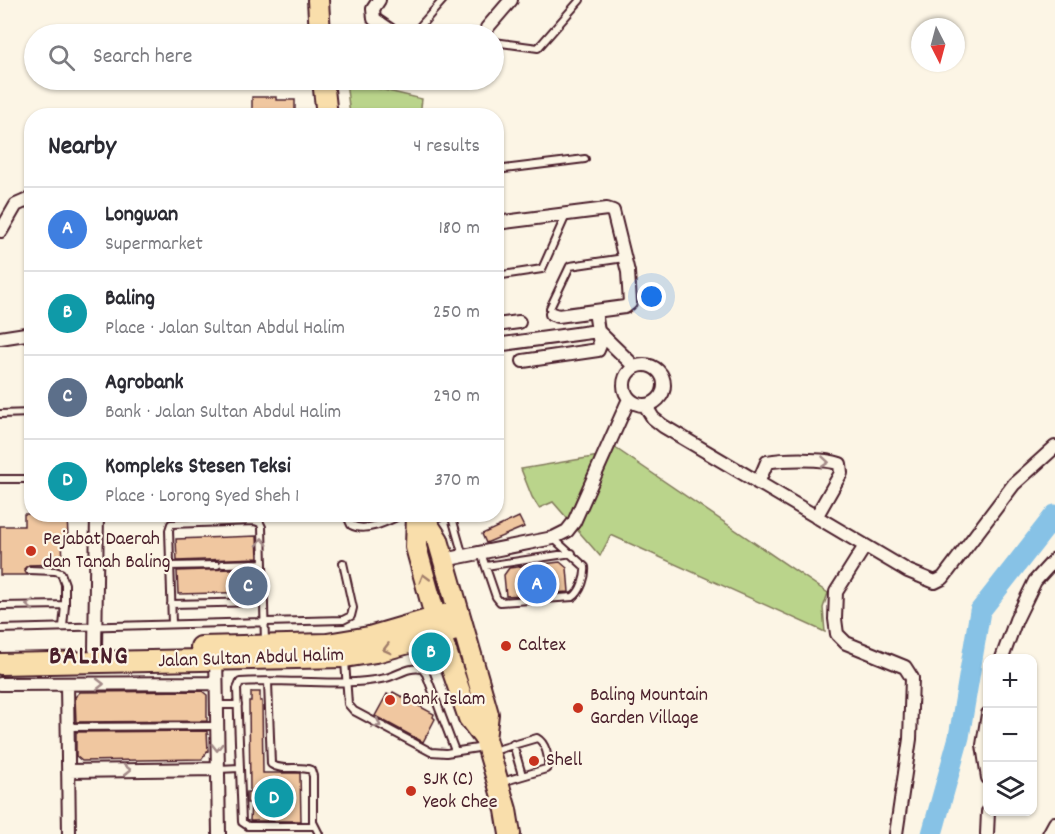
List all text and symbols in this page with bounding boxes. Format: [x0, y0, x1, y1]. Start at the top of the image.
north arrow [911, 18, 965, 72]
search box [24, 24, 504, 90]
icon: search [45, 41, 78, 74]
text: Search here [93, 42, 192, 73]
text: Nearby [48, 129, 116, 166]
text: 4 results [413, 133, 480, 161]
text: Longwan [105, 200, 178, 231]
text: A [62, 215, 73, 243]
text: 180 m [438, 215, 480, 243]
text: Supermarket [105, 231, 203, 259]
your location [637, 282, 666, 311]
text: Baling [105, 284, 155, 315]
text: B [63, 299, 72, 327]
text: 250 m [433, 299, 480, 327]
text: Place · Jalan Sultan Abdul Halim [105, 315, 345, 343]
text: Agrobank [105, 368, 184, 399]
text: C [63, 383, 72, 411]
text: 290 m [433, 383, 480, 411]
text: Bank · Jalan Sultan Abdul Halim [105, 399, 341, 427]
text: Kompleks Stesen Teksi [105, 452, 291, 483]
one-way arrow [820, 455, 829, 468]
text: D [62, 467, 73, 495]
text: 370 m [434, 467, 480, 495]
text: Place · Lorong Syed Sheh 1 [105, 483, 299, 511]
place label: Pejabat Daerah dan Tanah Baling [43, 526, 171, 577]
one-way arrow [256, 538, 268, 547]
marker: Pejabat Daerah dan Tanah Baling [24, 544, 38, 558]
pin: A [518, 562, 556, 606]
pin: C [228, 564, 268, 608]
one-way arrow [419, 573, 432, 583]
one-way arrow [25, 599, 34, 612]
pin: B [412, 630, 450, 674]
place label: Caltex [518, 632, 566, 660]
district label: BALING [49, 639, 129, 676]
marker: Caltex [499, 639, 513, 653]
street label: Jalan Sultan Abdul Halim [158, 642, 344, 676]
one-way arrow [382, 642, 393, 654]
map controls [983, 654, 1037, 816]
button: + [983, 654, 1037, 708]
one-way arrow [96, 678, 105, 690]
place label: Baling Mountain Garden Village [590, 682, 708, 733]
place label: Bank Islam [402, 686, 485, 714]
marker: Bank Islam [383, 693, 397, 707]
marker: Baling Mountain Garden Village [571, 701, 585, 715]
button: − [983, 708, 1037, 762]
one-way arrow [371, 717, 381, 728]
one-way arrow [211, 743, 223, 752]
place label: Shell [546, 747, 583, 775]
marker: Shell [527, 754, 541, 768]
button: layers [983, 762, 1037, 816]
one-way arrow [122, 764, 131, 776]
place label: SJK (C) Yeok Chee [423, 766, 498, 817]
pin: D [254, 776, 294, 820]
marker: SJK (C) Yeok Chee [404, 784, 418, 798]

